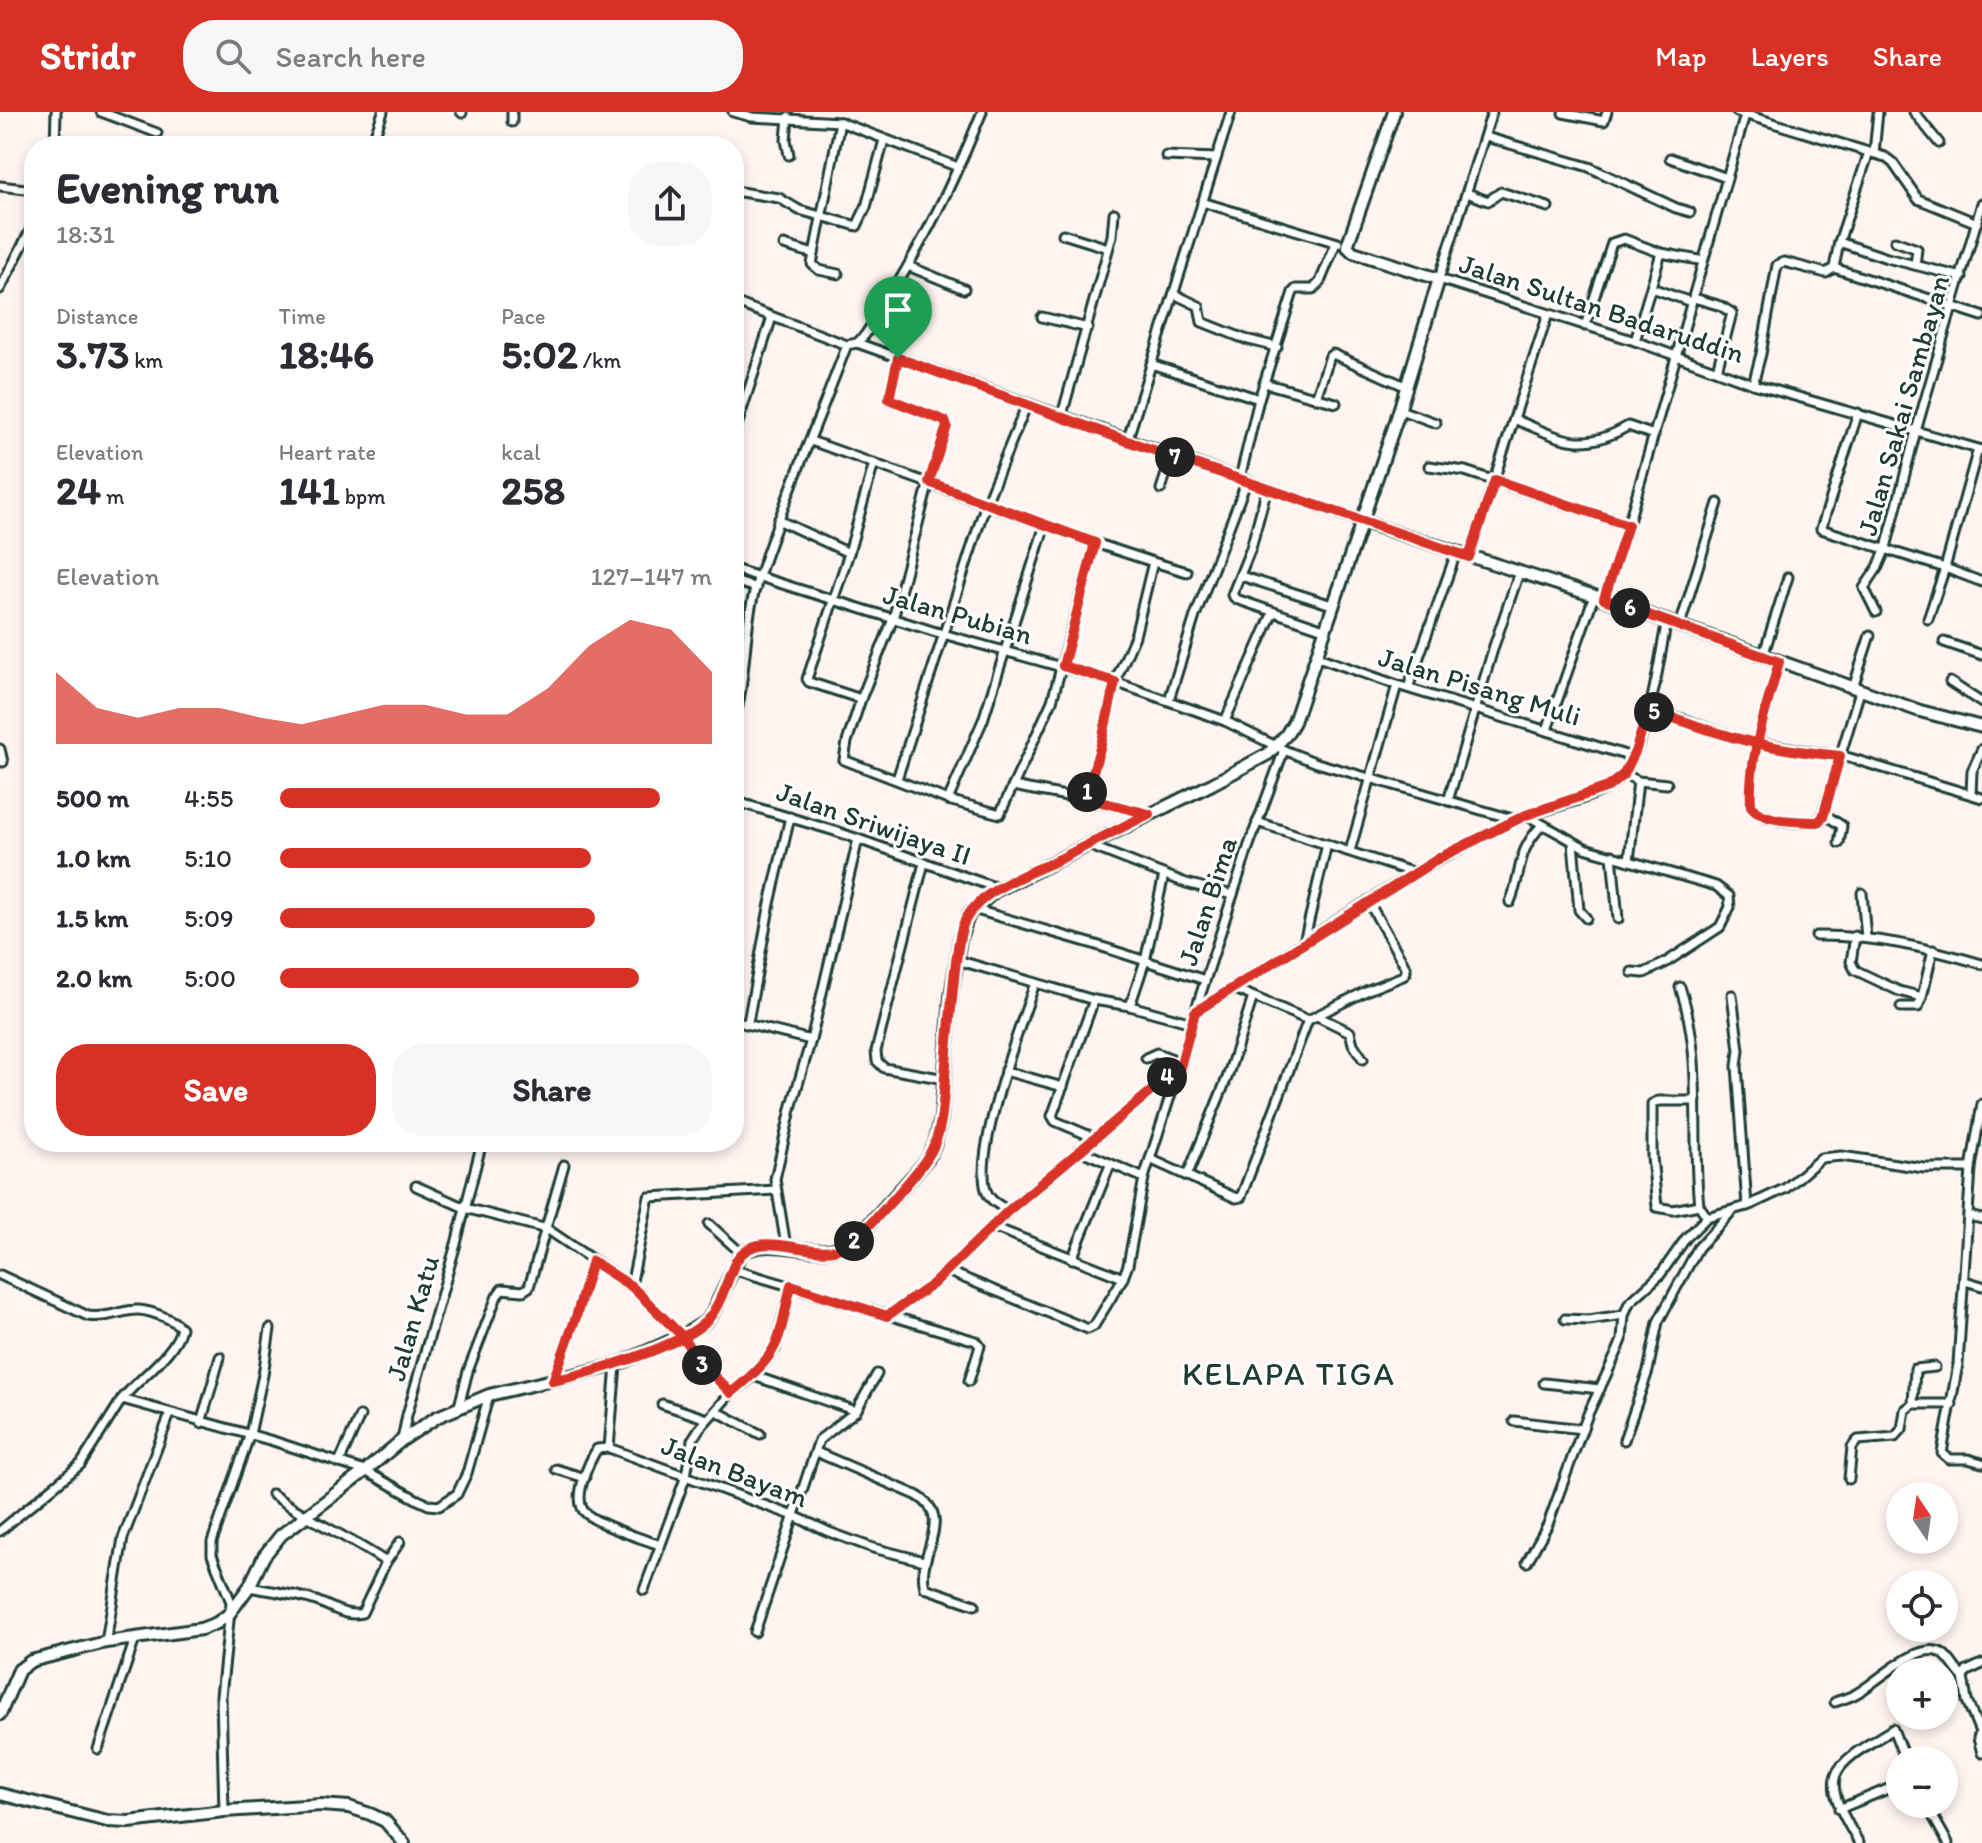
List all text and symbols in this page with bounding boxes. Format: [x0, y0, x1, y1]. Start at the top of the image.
search box [183, 20, 743, 92]
text: Stridr [40, 33, 135, 79]
icon: search [211, 34, 255, 78]
text: Search here [275, 38, 426, 75]
text: Map [1655, 39, 1707, 73]
text: Layers [1751, 39, 1829, 73]
text: Share [1873, 39, 1942, 73]
text: Evening run [56, 161, 279, 214]
button: share [628, 162, 712, 246]
text: 18:31 [56, 218, 115, 250]
street label: Jalan Sultan Badaruddin [1455, 246, 1749, 370]
street label: Jalan Sakai Sambayan [1850, 271, 1956, 539]
pin [864, 276, 932, 358]
icon: arrive [876, 288, 920, 332]
text: Distance [56, 303, 138, 330]
text: Time [279, 303, 326, 330]
text: Pace [501, 303, 545, 330]
text: 3.73 [56, 330, 129, 378]
text: 18:46 [279, 330, 374, 378]
text: 5:02 [501, 330, 578, 378]
text: km [129, 347, 163, 374]
text: /km [578, 347, 621, 374]
pin: 7 [1155, 437, 1195, 477]
text: Elevation [56, 439, 143, 466]
text: Heart rate [279, 439, 376, 466]
text: kcal [501, 439, 540, 466]
text: 7 [1170, 443, 1180, 470]
text: 24 [56, 466, 101, 514]
text: 141 [279, 466, 340, 514]
text: 258 [501, 466, 565, 514]
text: m [101, 483, 125, 510]
text: bpm [340, 483, 386, 510]
text: Elevation [56, 560, 159, 592]
text: 127–147 m [591, 560, 712, 592]
street label: Jalan Pubian [880, 576, 1037, 652]
pin: 6 [1610, 588, 1650, 628]
text: 6 [1624, 594, 1636, 621]
street label: Jalan Pisang Muli [1375, 639, 1585, 733]
pin: 5 [1634, 692, 1674, 732]
text: 5 [1648, 698, 1660, 725]
pin: 1 [1067, 772, 1107, 812]
street label: Jalan Sriwijaya II [772, 774, 976, 872]
text: 1 [1082, 778, 1092, 805]
text: 500 m [56, 782, 129, 814]
text: 4:55 [184, 782, 233, 814]
street label: Jalan Bima [1170, 832, 1244, 970]
text: 1.0 km [56, 842, 131, 874]
text: 5:10 [184, 842, 232, 874]
text: 1.5 km [56, 902, 128, 934]
text: 5:09 [184, 902, 234, 934]
text: 2.0 km [56, 962, 132, 994]
text: 5:00 [184, 962, 236, 994]
button: Save [56, 1044, 376, 1136]
button: Share [392, 1044, 712, 1136]
pin: 4 [1147, 1057, 1187, 1097]
text: 4 [1160, 1063, 1174, 1090]
pin: 2 [834, 1221, 874, 1261]
text: 2 [848, 1227, 860, 1254]
street label: Jalan Katu [378, 1251, 446, 1385]
pin: 3 [682, 1345, 722, 1385]
text: 3 [696, 1351, 708, 1378]
district label: KELAPA TIGA [1182, 1355, 1396, 1393]
street label: Jalan Bayam [657, 1427, 813, 1515]
north arrow [1886, 1482, 1958, 1554]
map controls [1886, 1482, 1958, 1818]
button: locate [1886, 1570, 1958, 1642]
button: + [1886, 1658, 1958, 1730]
button: − [1886, 1746, 1958, 1818]

